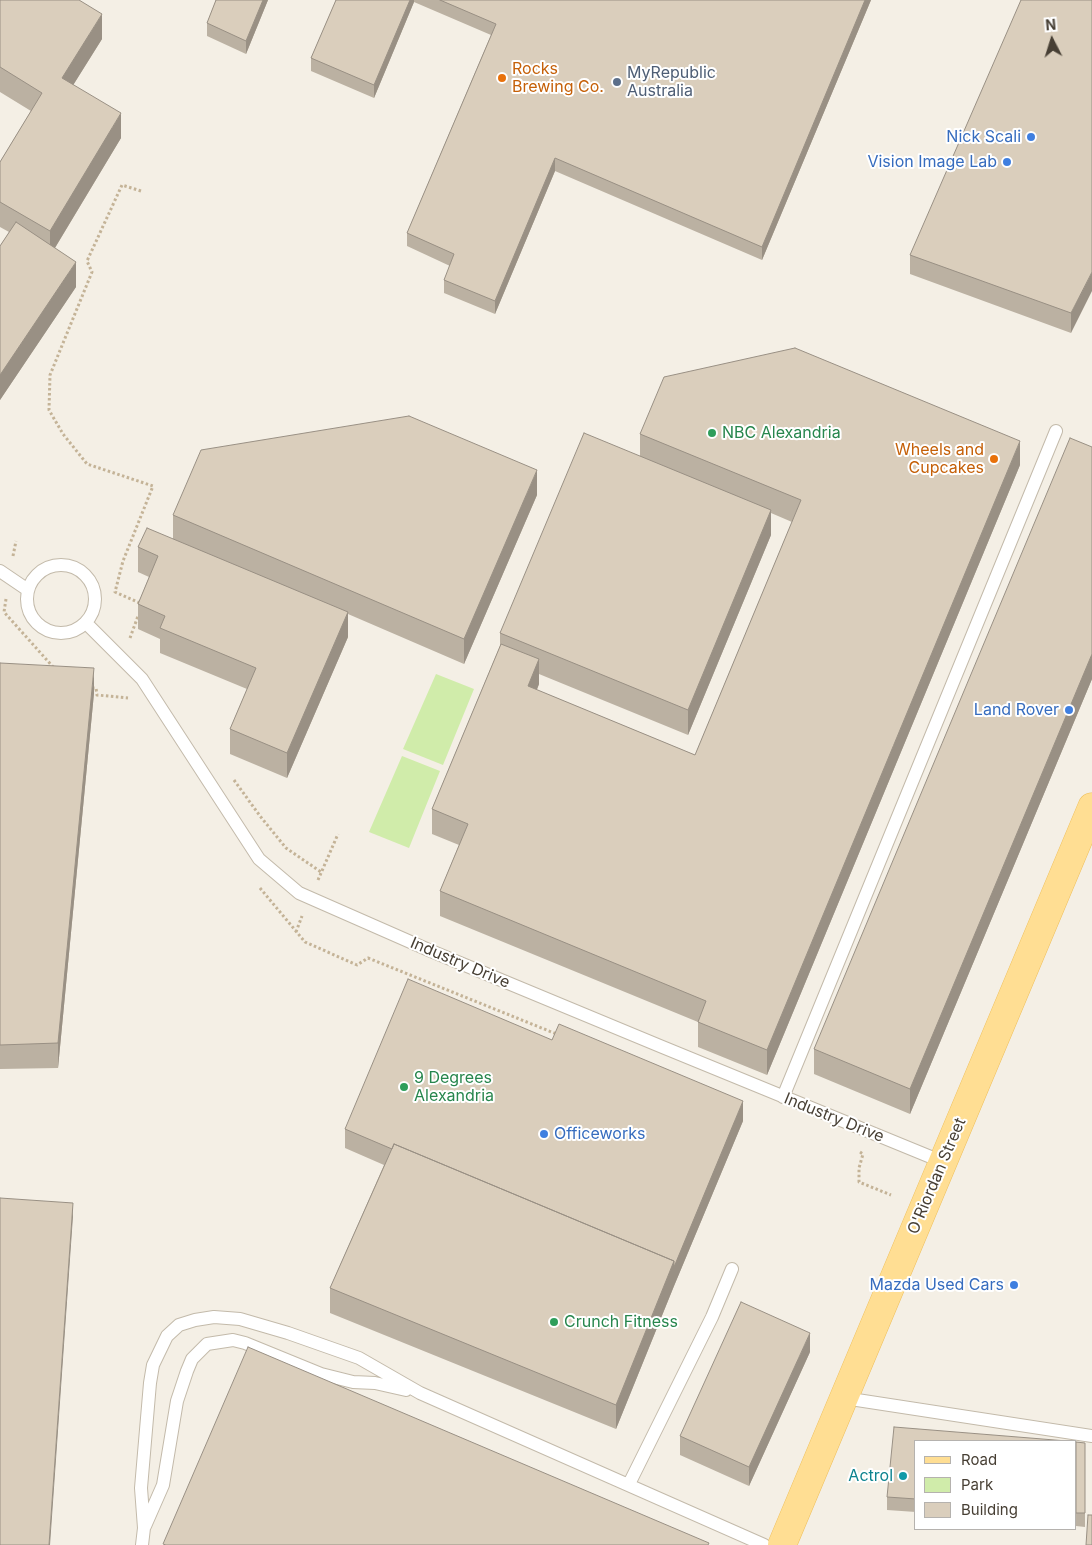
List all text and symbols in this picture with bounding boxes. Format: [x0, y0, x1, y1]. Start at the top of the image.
north arrow [1027, 15, 1077, 65]
text: N [1045, 16, 1057, 33]
place label: Rocks Brewing Co. [512, 59, 604, 97]
place label: MyRepublic Australia [627, 63, 716, 101]
marker: Rocks Brewing Co. [496, 72, 508, 84]
marker: MyRepublic Australia [611, 76, 623, 88]
place label: Nick Scali [946, 127, 1021, 147]
marker: Nick Scali [1025, 131, 1037, 143]
place label: Vision Image Lab [867, 152, 997, 172]
marker: Vision Image Lab [1001, 156, 1013, 168]
place label: NBC Alexandria [722, 423, 841, 443]
marker: NBC Alexandria [706, 427, 718, 439]
place label: Wheels and Cupcakes [895, 440, 984, 478]
marker: Wheels and Cupcakes [988, 453, 1000, 465]
place label: Land Rover [974, 700, 1059, 720]
marker: Land Rover [1063, 704, 1075, 716]
street label: Industry Drive [407, 933, 513, 993]
place label: 9 Degrees Alexandria [414, 1068, 494, 1106]
marker: 9 Degrees Alexandria [398, 1081, 410, 1093]
street label: Industry Drive [781, 1089, 887, 1147]
street label: O'Riordan Street [904, 1115, 970, 1237]
place label: Officeworks [554, 1124, 645, 1144]
marker: Officeworks [538, 1128, 550, 1140]
place label: Mazda Used Cars [870, 1275, 1004, 1295]
marker: Mazda Used Cars [1008, 1279, 1020, 1291]
place label: Crunch Fitness [564, 1312, 678, 1332]
marker: Crunch Fitness [548, 1316, 560, 1328]
legend [914, 1440, 1077, 1530]
text: Road [961, 1450, 997, 1469]
place label: Actrol [848, 1466, 893, 1486]
marker: Actrol [897, 1470, 909, 1482]
text: Park [961, 1475, 993, 1494]
text: Building [961, 1500, 1018, 1519]

